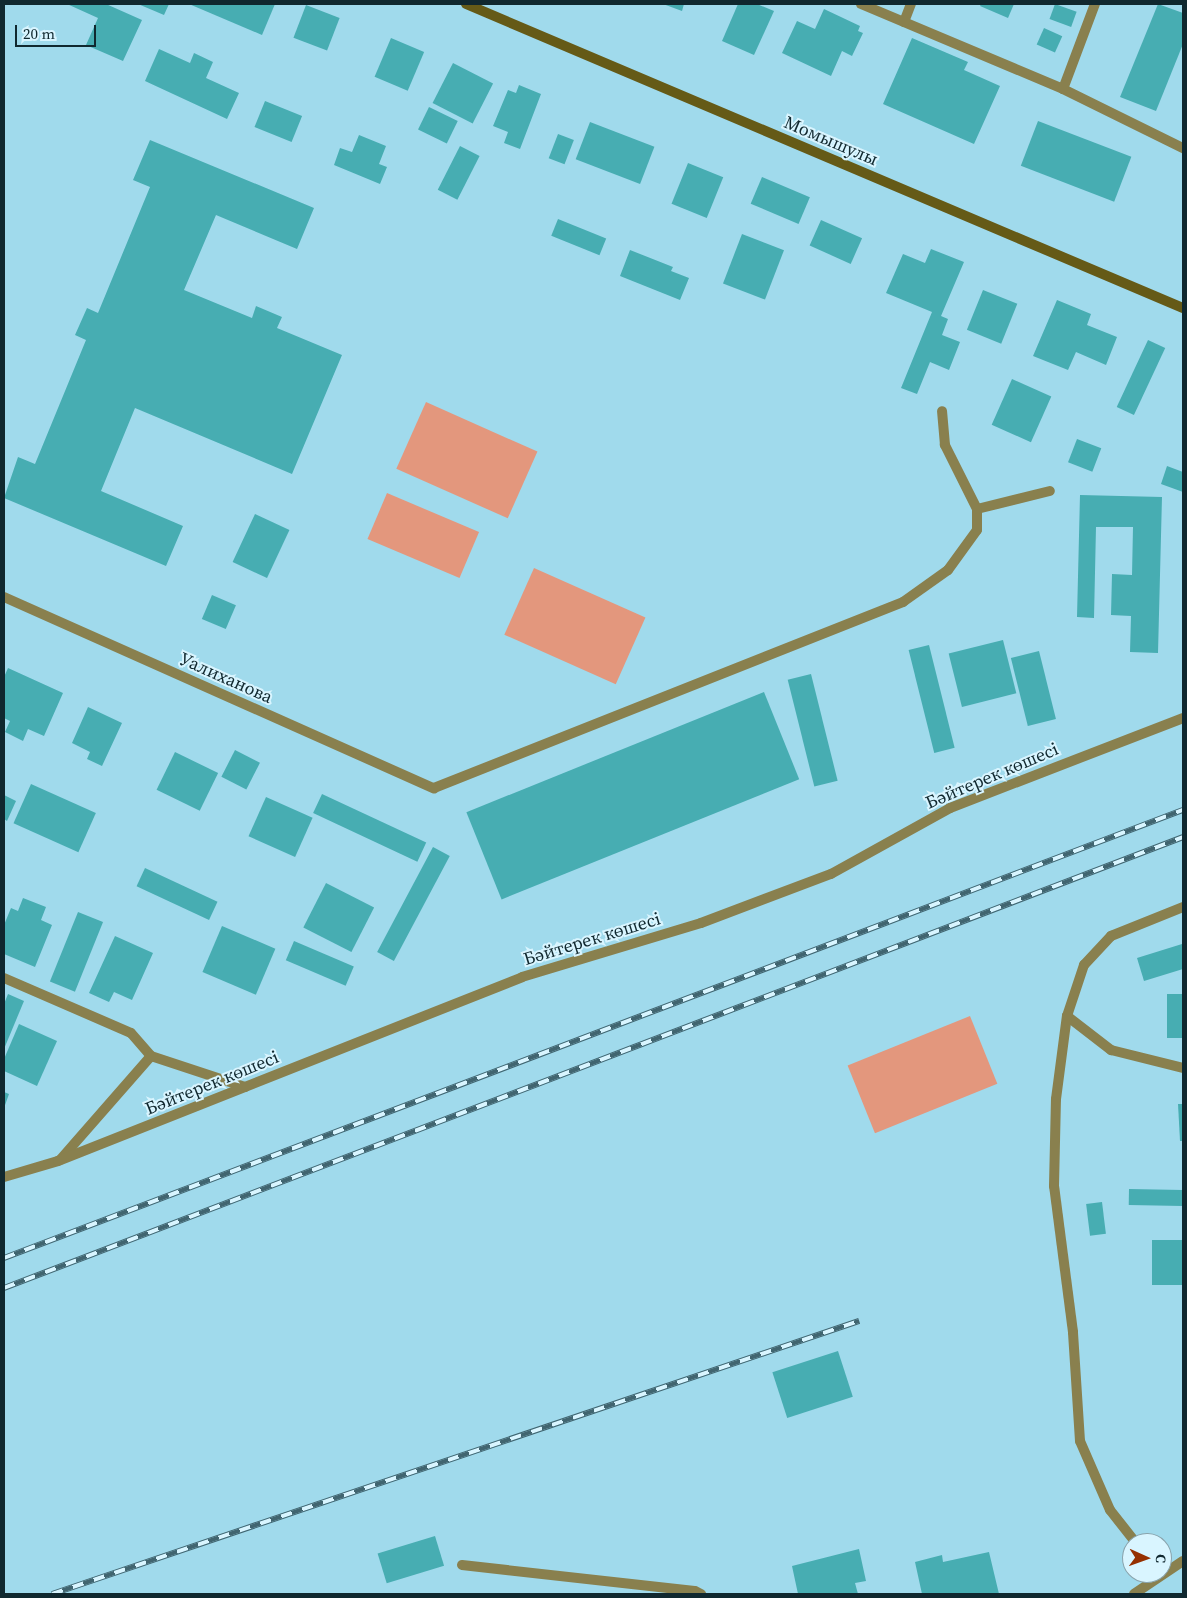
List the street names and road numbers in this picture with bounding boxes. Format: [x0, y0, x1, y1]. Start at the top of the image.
street label: Момышулы [781, 112, 881, 170]
street label: Уалиханова [176, 648, 276, 708]
street label: Бәйтерек көшесі [922, 738, 1062, 814]
street label: Бәйтерек көшесі [521, 908, 663, 970]
street label: Бәйтерек көшесі [142, 1046, 282, 1120]

